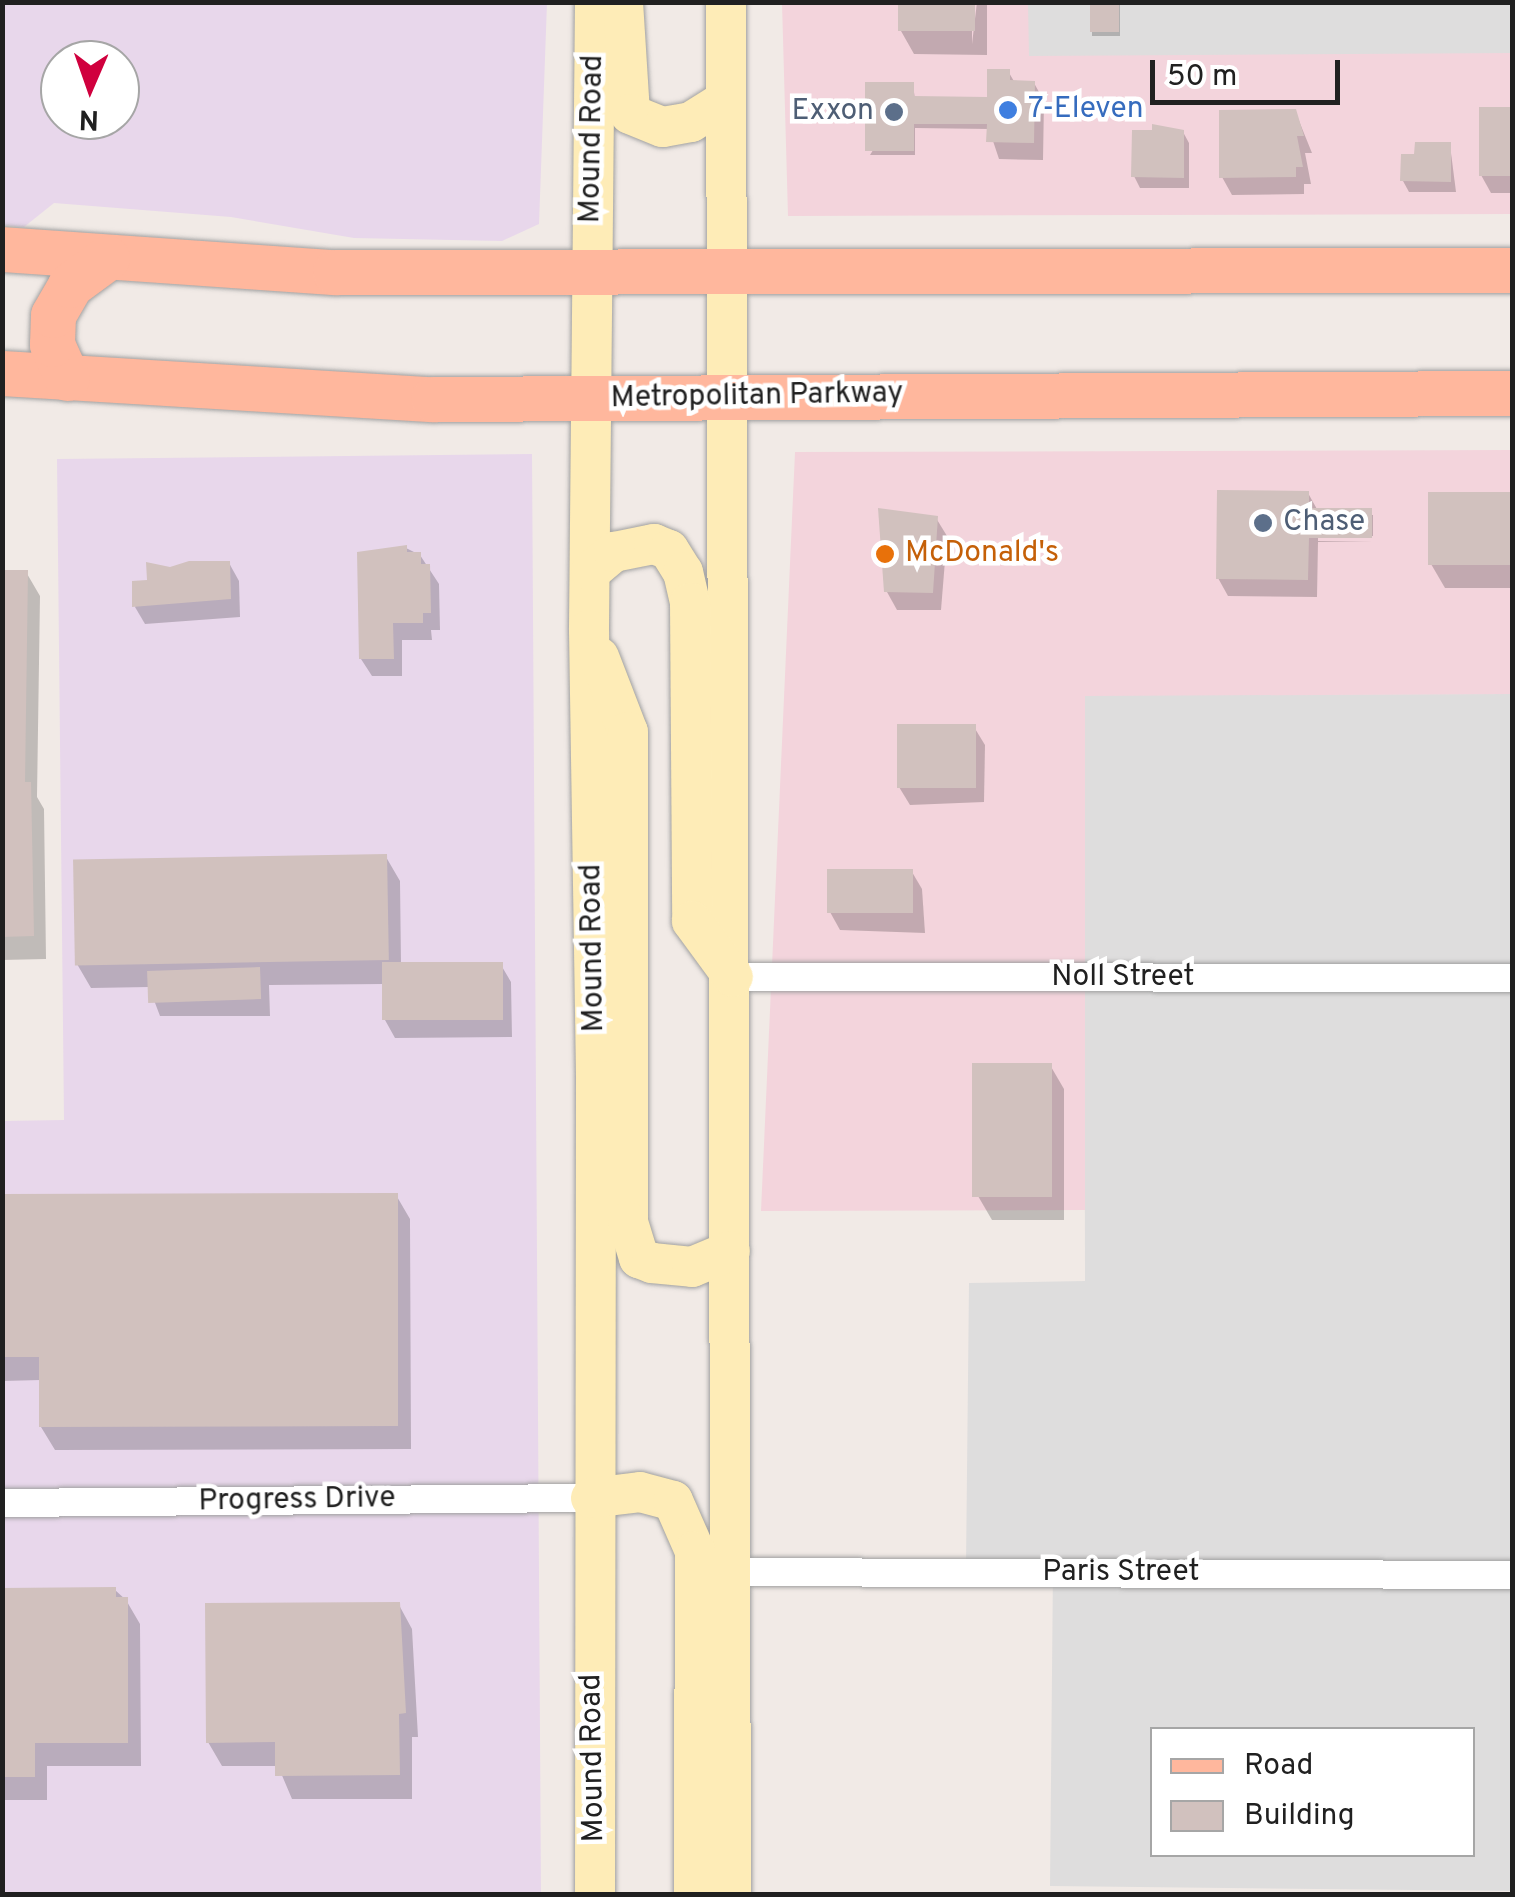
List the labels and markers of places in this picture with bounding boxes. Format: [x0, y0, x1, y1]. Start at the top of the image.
place label: 7-Eleven [1028, 92, 1144, 128]
place label: Exxon [792, 94, 874, 130]
marker: 7-Eleven [997, 99, 1019, 121]
marker: Exxon [883, 101, 905, 123]
place label: Chase [1283, 505, 1365, 541]
marker: Chase [1252, 512, 1274, 534]
place label: McDonald's [905, 536, 1059, 572]
marker: McDonald's [874, 543, 896, 565]

